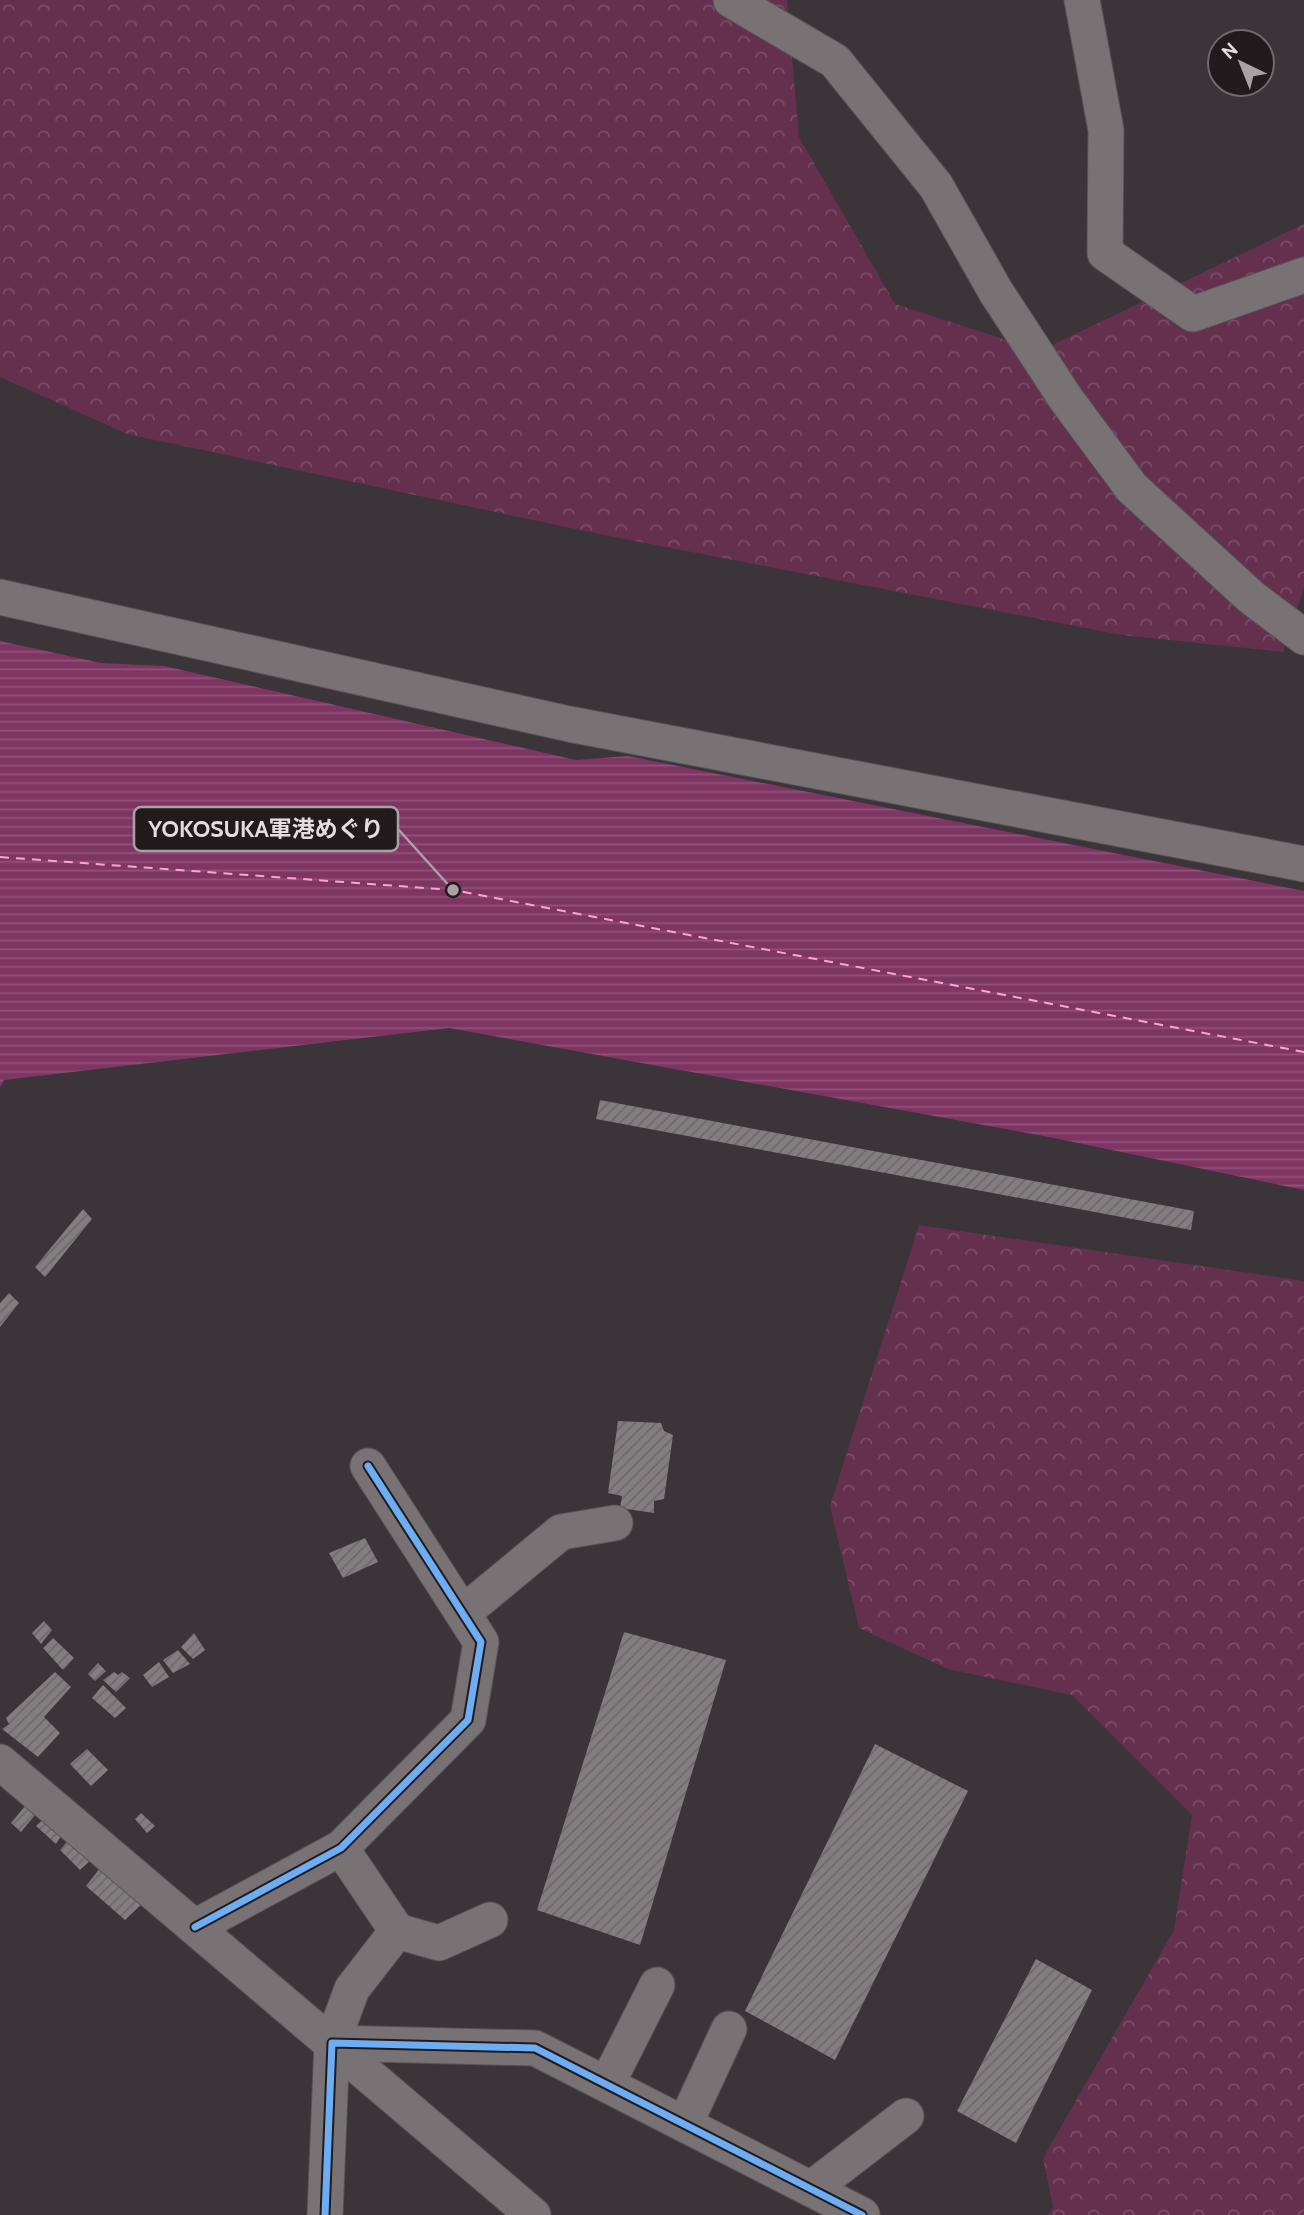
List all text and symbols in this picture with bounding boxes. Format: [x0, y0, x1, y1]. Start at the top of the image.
north arrow [1206, 28, 1276, 98]
text: N [1217, 38, 1243, 64]
callout: YOKOSUKA軍港めぐり [134, 807, 398, 851]
text: YOKOSUKA軍港めぐり [147, 815, 384, 843]

